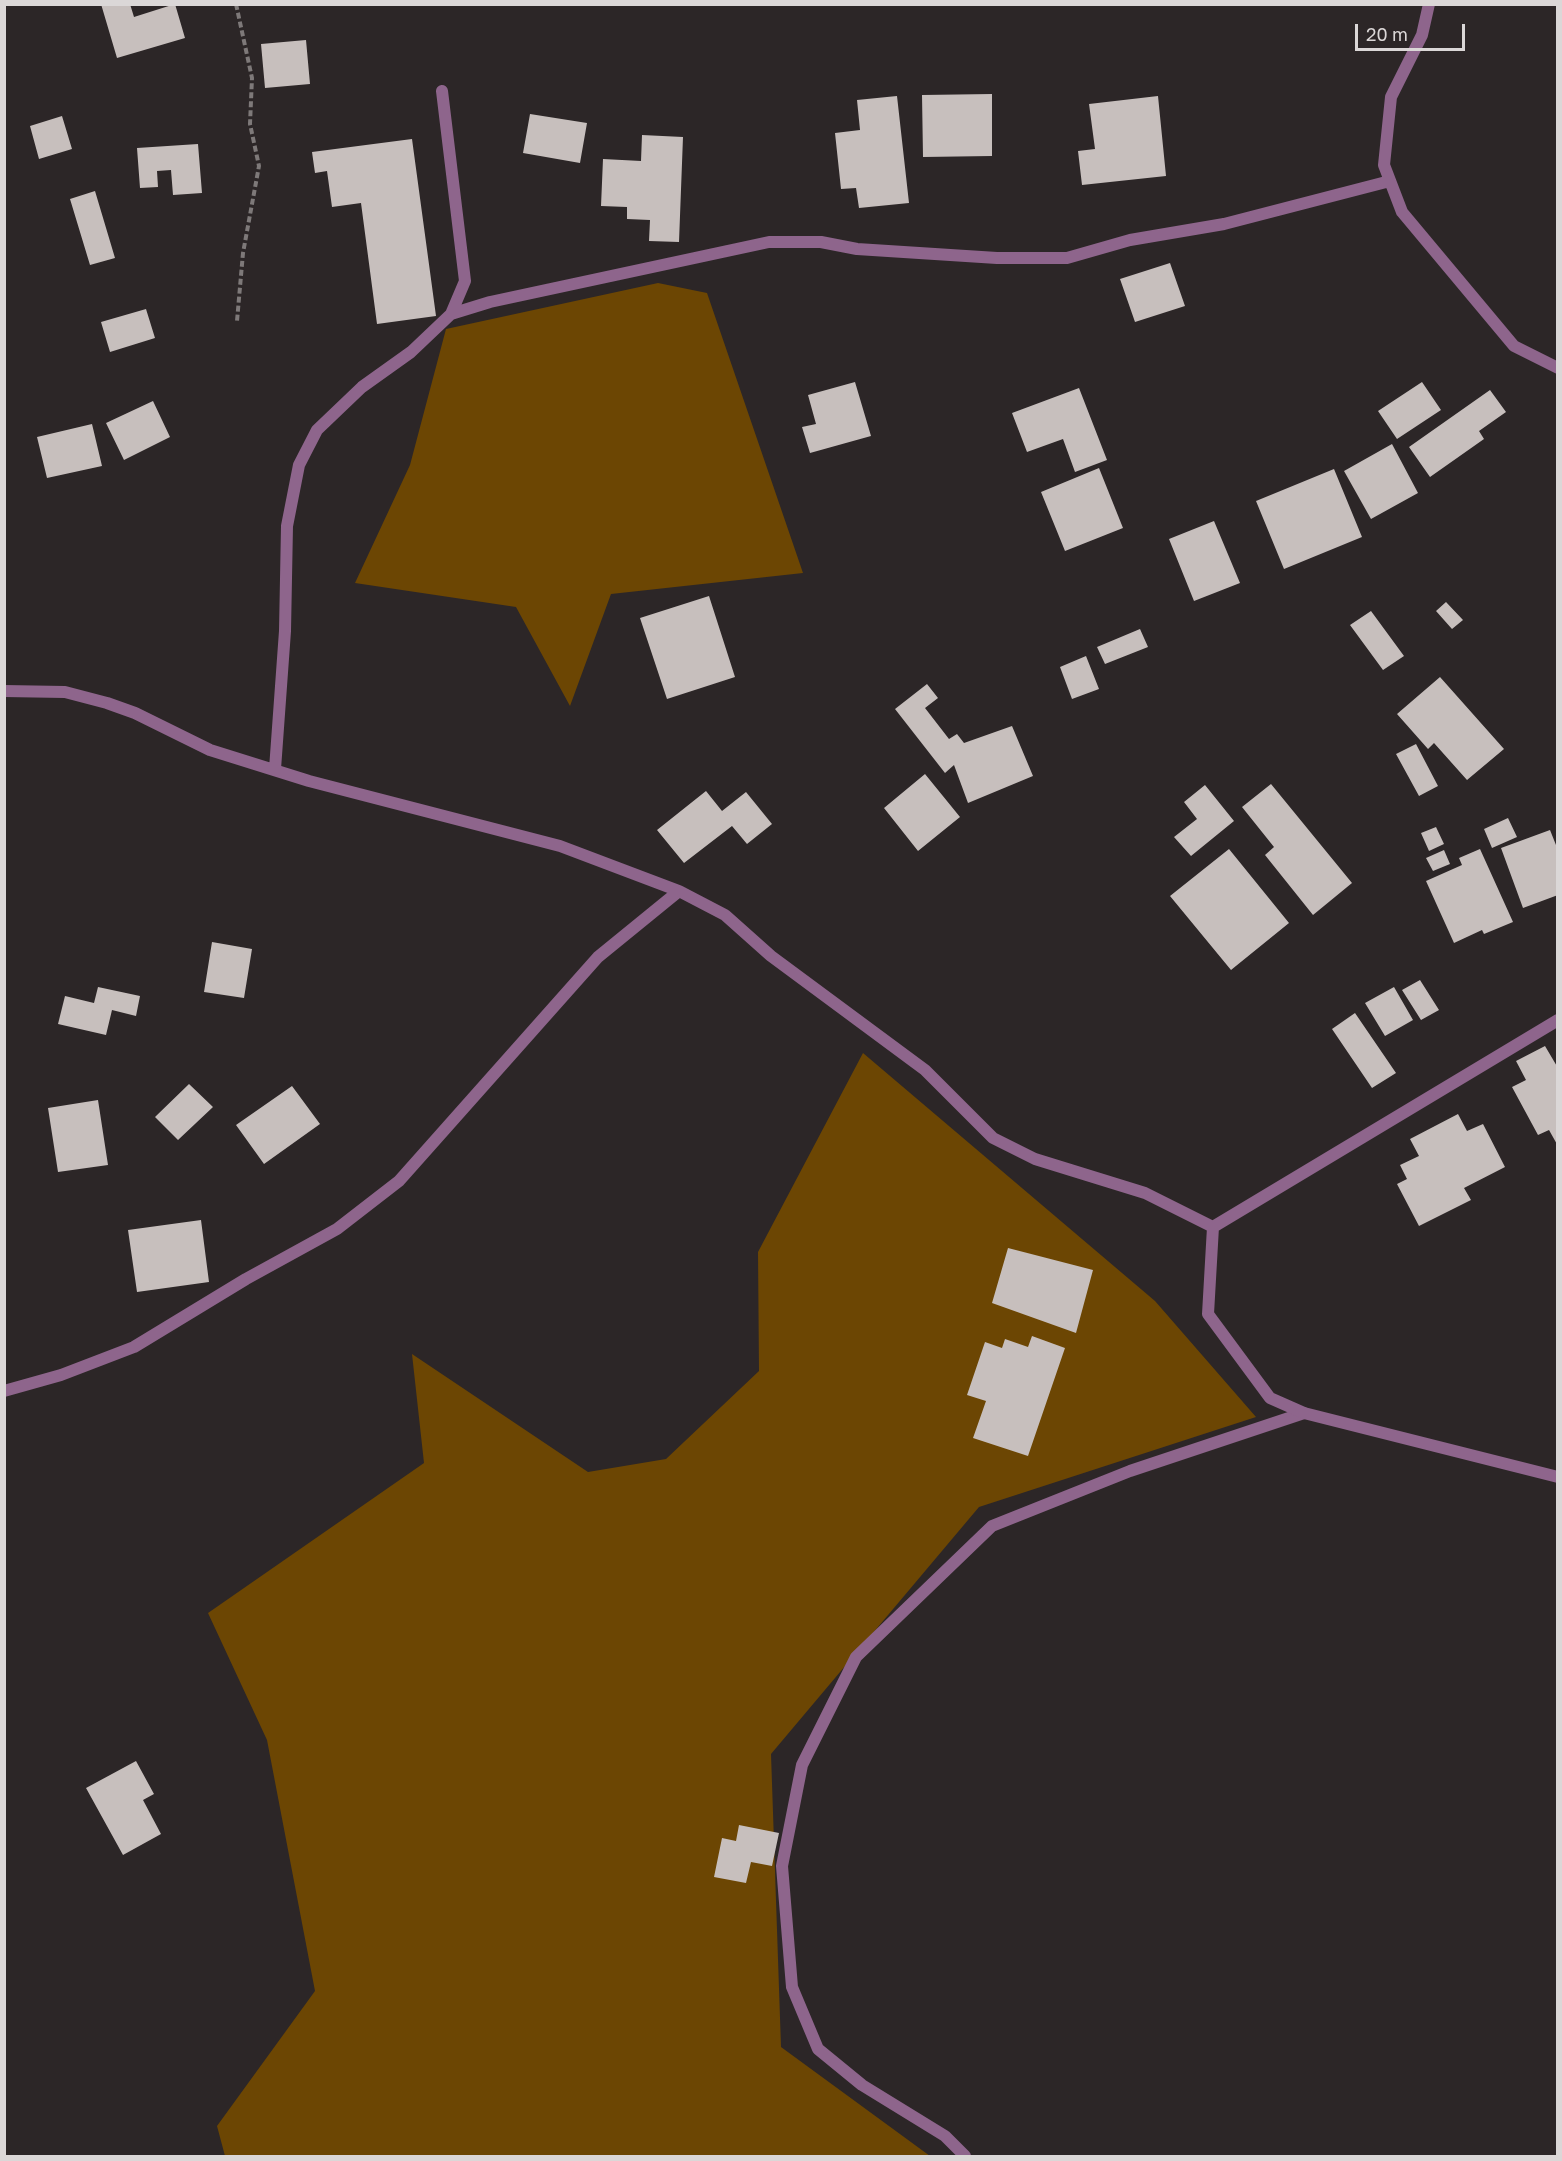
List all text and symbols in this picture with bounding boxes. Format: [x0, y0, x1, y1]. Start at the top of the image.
scale bar [1358, 12, 1468, 50]
text: 20 m [1366, 23, 1408, 45]

